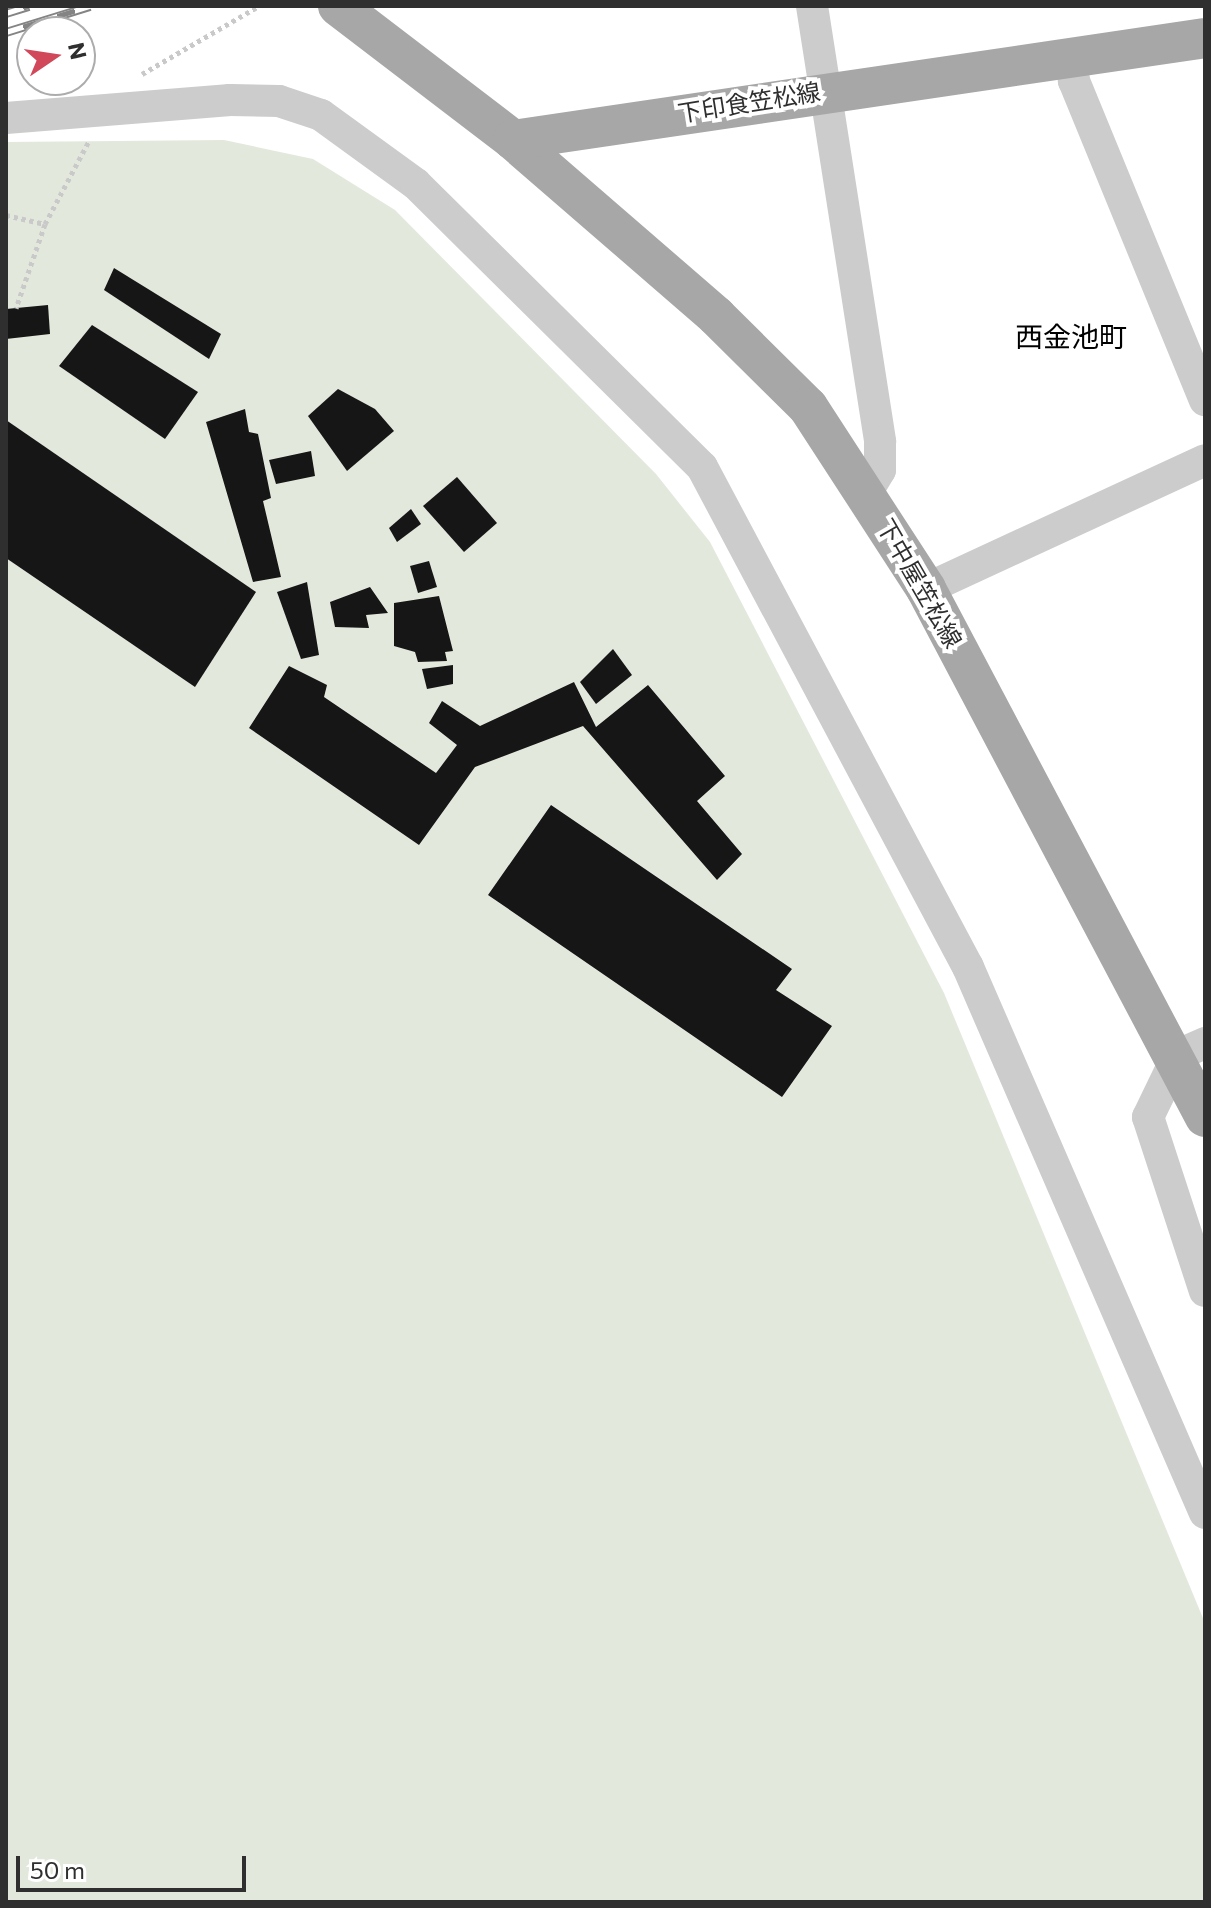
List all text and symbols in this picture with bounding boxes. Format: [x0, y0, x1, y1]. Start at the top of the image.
north arrow [16, 16, 96, 96]
text: N [63, 40, 93, 62]
street label: 下印食笠松線 [676, 77, 822, 127]
district label: 西金池町 [1015, 319, 1127, 353]
street label: 下中屋笠松線 [872, 513, 968, 653]
scale bar [20, 1840, 250, 1890]
text: 50 m [30, 1855, 85, 1884]

